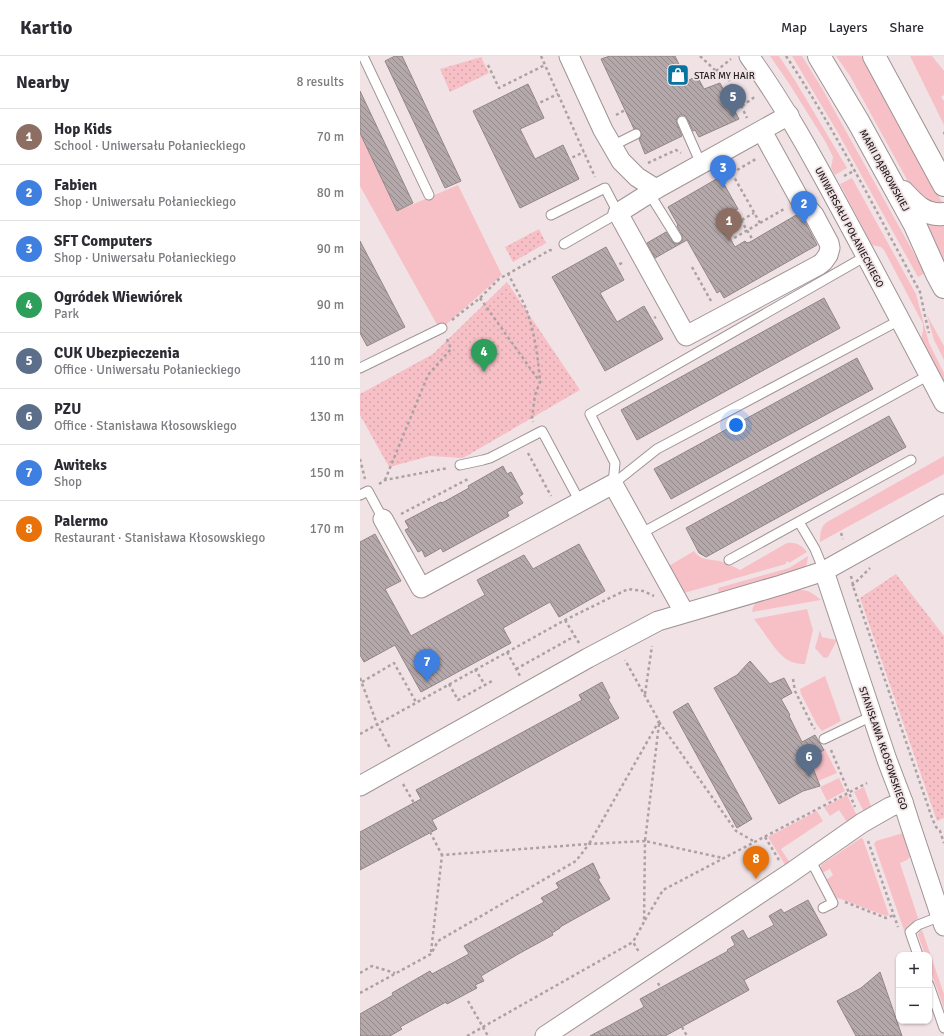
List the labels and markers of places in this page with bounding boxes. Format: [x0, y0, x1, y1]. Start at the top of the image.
shop icon: STAR MY HAIR [665, 62, 691, 88]
place label: STAR MY HAIR [694, 70, 755, 82]
pin: 5 [720, 84, 746, 117]
pin: 3 [710, 155, 736, 188]
pin: 2 [791, 191, 817, 224]
pin: 1 [716, 208, 742, 241]
pin: 4 [471, 339, 497, 372]
pin: 7 [414, 649, 440, 682]
pin: 6 [796, 744, 822, 777]
pin: 8 [743, 846, 769, 879]

